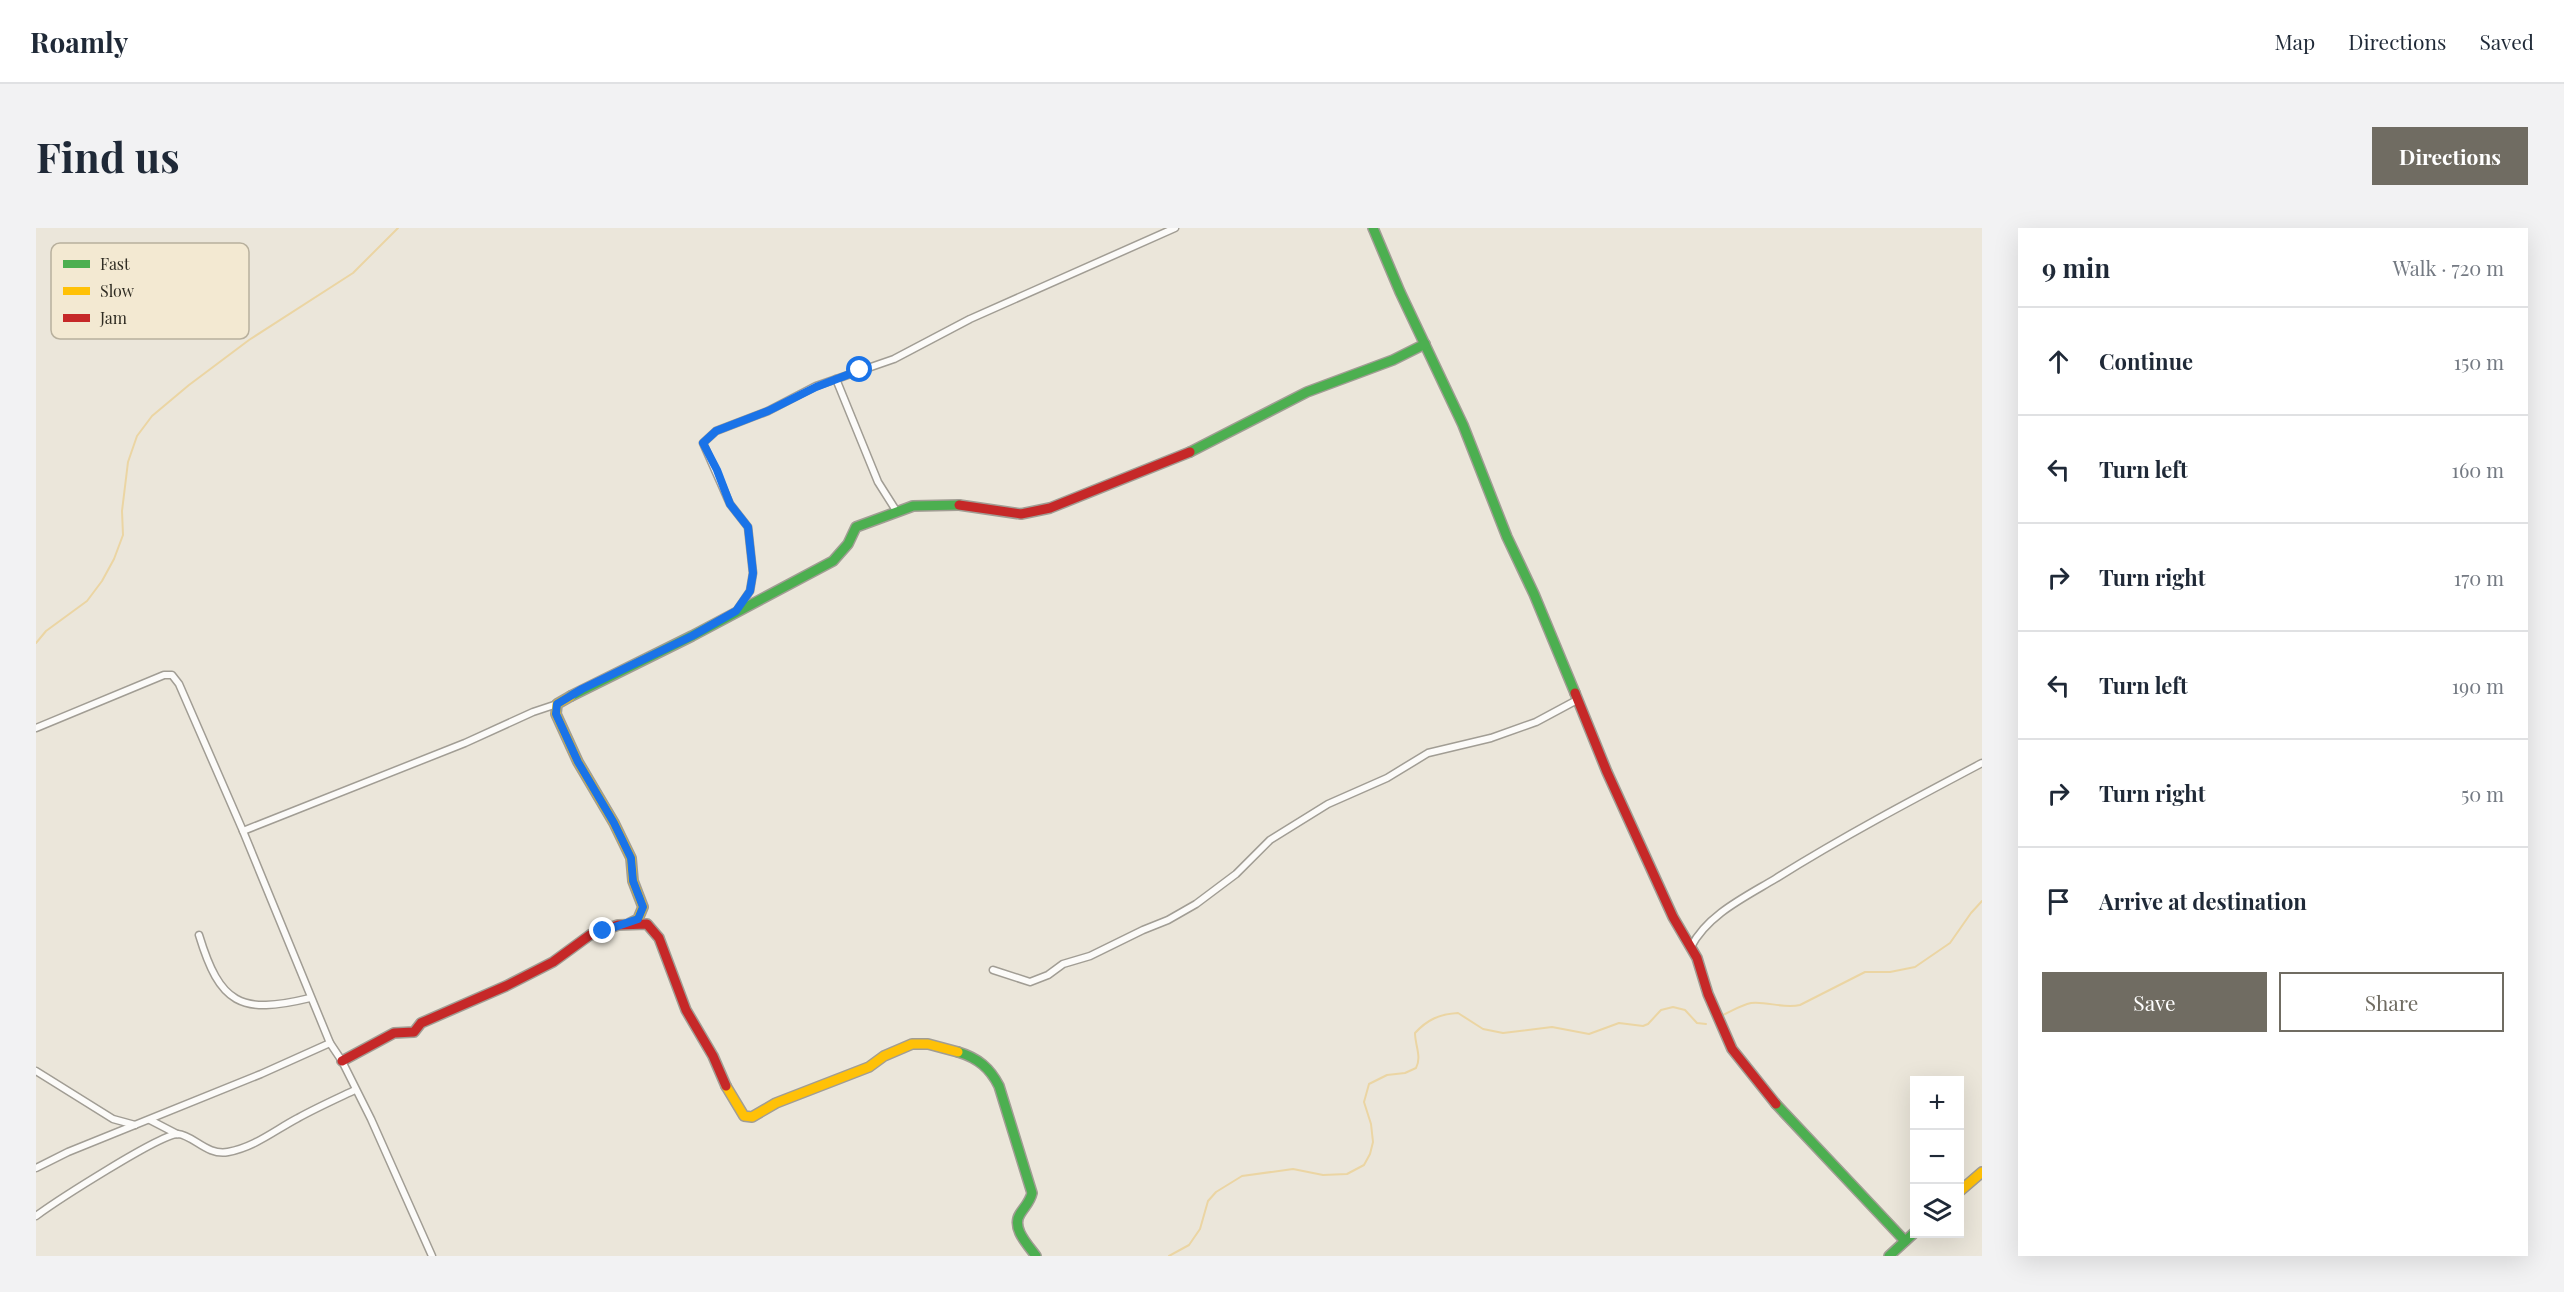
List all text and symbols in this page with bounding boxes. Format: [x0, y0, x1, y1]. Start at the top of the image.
text: Roamly [30, 23, 128, 60]
text: Map [2274, 27, 2315, 55]
text: Directions [2348, 27, 2446, 55]
text: Saved [2479, 27, 2534, 55]
button: Directions [2372, 127, 2528, 185]
text: Find us [36, 128, 180, 184]
legend [51, 243, 249, 339]
text: 9 min [2042, 250, 2110, 285]
text: Fast [100, 253, 130, 274]
text: Walk · 720 m [2393, 254, 2504, 281]
text: Slow [100, 280, 135, 301]
text: Jam [99, 307, 127, 328]
icon: ahead [2042, 345, 2075, 378]
text: Continue [2099, 346, 2193, 376]
text: 150 m [2454, 348, 2504, 375]
route start [846, 356, 872, 382]
icon: left [2042, 453, 2075, 486]
text: Turn left [2099, 454, 2188, 484]
text: 160 m [2452, 456, 2504, 483]
icon: right [2042, 561, 2075, 594]
text: Turn right [2099, 562, 2205, 592]
text: 170 m [2454, 564, 2504, 591]
icon: left [2042, 669, 2075, 702]
text: Turn left [2099, 670, 2188, 700]
text: 190 m [2452, 672, 2504, 699]
icon: right [2042, 777, 2075, 810]
text: Turn right [2099, 778, 2205, 808]
text: 50 m [2461, 780, 2504, 807]
icon: arrive [2042, 885, 2075, 918]
text: Arrive at destination [2099, 886, 2307, 916]
route end [589, 917, 615, 943]
button: Save [2042, 972, 2267, 1032]
button: Share [2279, 972, 2504, 1032]
map controls [1910, 1076, 1964, 1238]
button: + [1910, 1076, 1964, 1130]
button: − [1910, 1130, 1964, 1184]
button: layers [1910, 1184, 1964, 1238]

